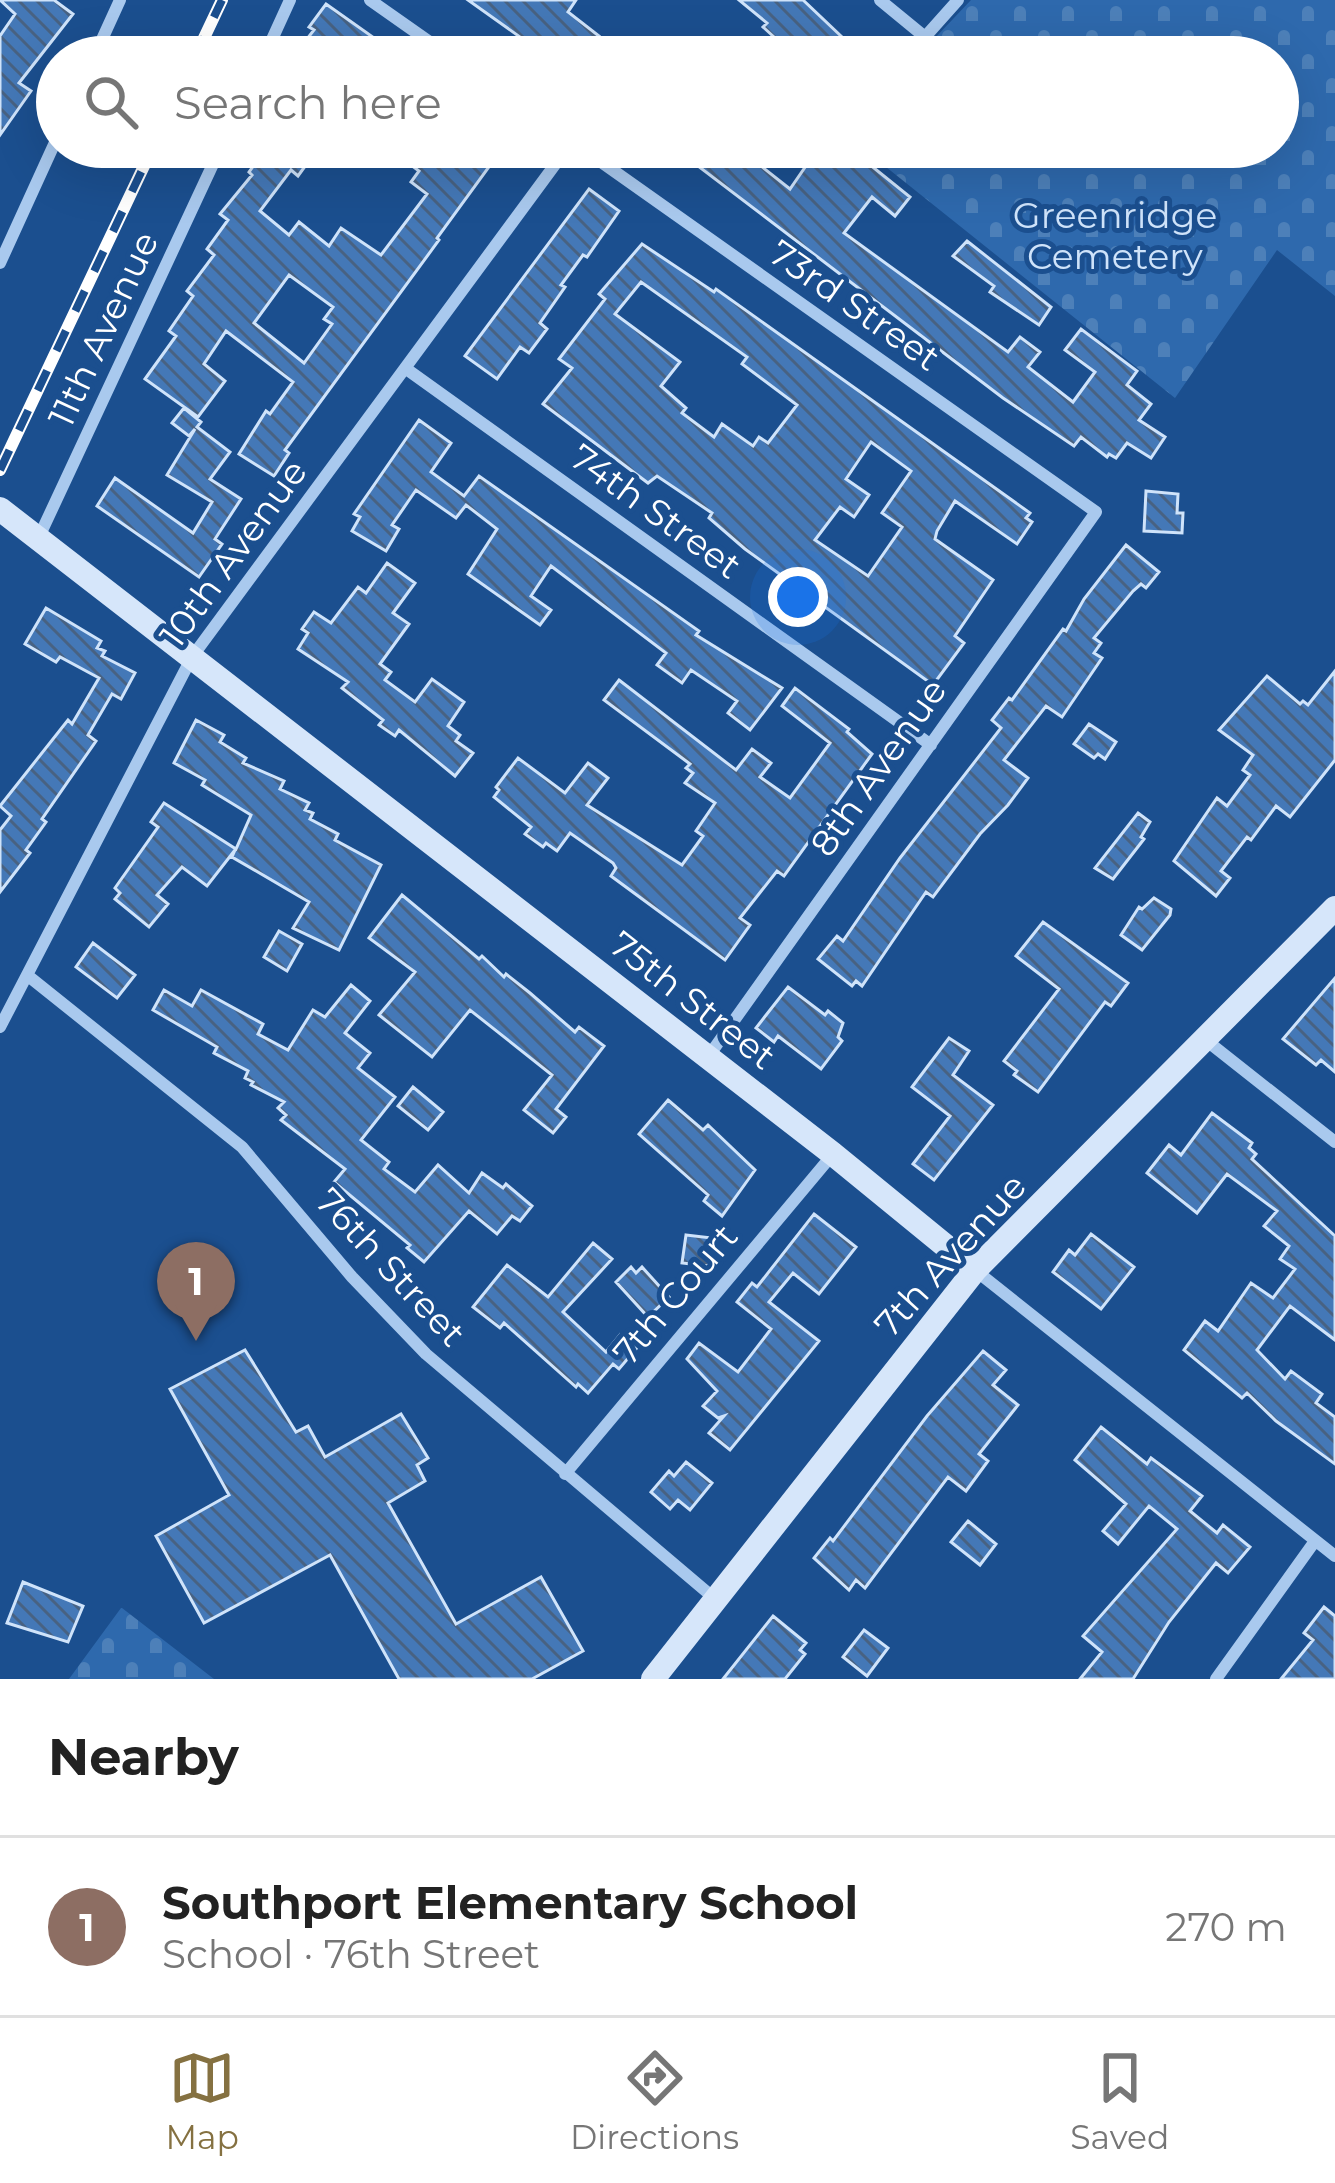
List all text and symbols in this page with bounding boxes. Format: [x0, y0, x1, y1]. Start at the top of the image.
search box [36, 36, 1299, 168]
icon: search [78, 69, 144, 135]
text: Search here [174, 75, 442, 130]
park label: Greenridge Cemetery [1013, 193, 1217, 278]
street label: 11th Avenue [39, 224, 167, 434]
street label: 73rd Street [761, 230, 949, 380]
street label: 74th Street [562, 434, 750, 588]
street label: 10th Avenue [150, 450, 316, 656]
your location [768, 567, 828, 627]
street label: 8th Avenue [801, 670, 955, 864]
street label: 75th Street [601, 922, 785, 1078]
street label: 7th Avenue [865, 1164, 1035, 1346]
street label: 76th Street [307, 1179, 475, 1355]
street label: 7th Court [603, 1215, 747, 1373]
pin: 1 [157, 1242, 235, 1341]
text: Nearby [48, 1726, 239, 1788]
text: Southport Elementary School [162, 1875, 858, 1930]
text: 1 [79, 1903, 95, 1951]
text: 270 m [1165, 1903, 1287, 1951]
text: School · 76th Street [162, 1930, 540, 1978]
tab: Map [166, 2045, 239, 2157]
tab: Directions [570, 2045, 739, 2157]
tab: Saved [1070, 2045, 1169, 2157]

